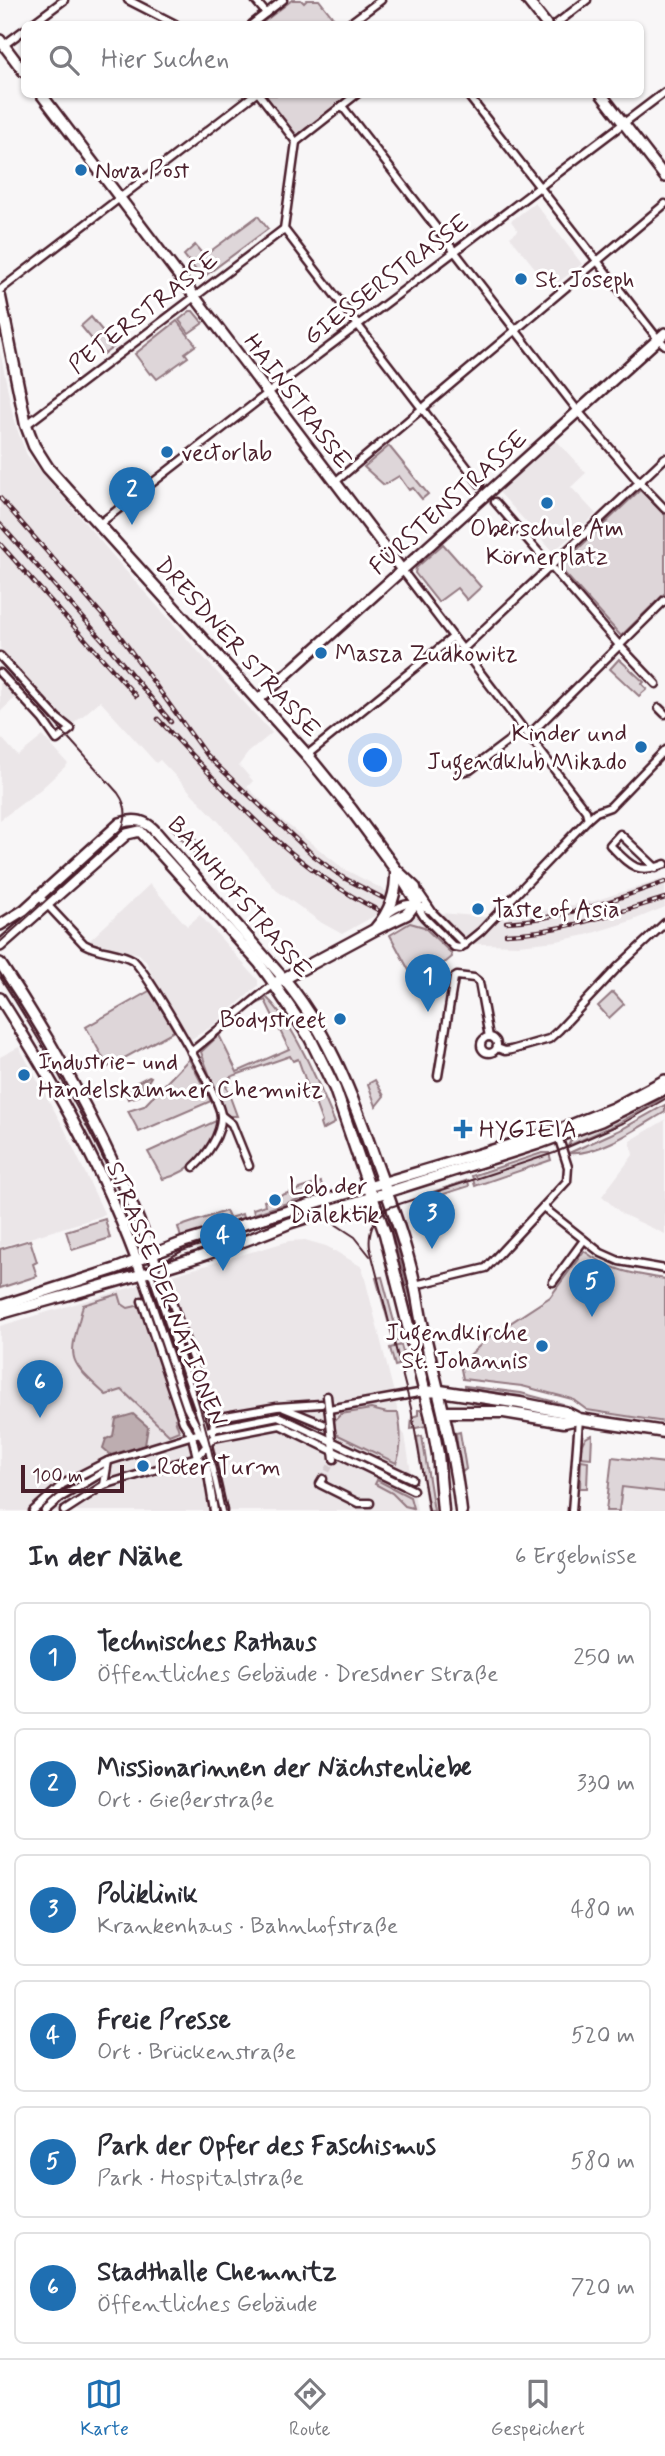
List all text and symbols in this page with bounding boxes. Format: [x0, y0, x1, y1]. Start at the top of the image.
search box [21, 21, 644, 98]
icon: search [45, 41, 83, 79]
text: Hier suchen [101, 43, 229, 77]
place label: Nova Post [95, 156, 190, 187]
marker: Nova Post [73, 162, 89, 178]
street label: GIESSERSTRASSE [298, 208, 476, 353]
street label: PETERSTRASSE [63, 245, 225, 381]
place label: St. Joseph [535, 265, 635, 296]
marker: St. Joseph [513, 271, 529, 287]
street label: HAINSTRASSE [236, 328, 358, 476]
street label: FÜRSTENSTRASSE [363, 424, 535, 583]
place label: vectorlab [181, 438, 272, 469]
marker: vectorlab [159, 444, 175, 460]
pin: 2 [109, 467, 155, 525]
marker: Oberschule Am Körnerplatz [539, 495, 555, 511]
place label: Oberschule Am Körnerplatz [470, 514, 624, 573]
street label: DRESDNER STRASSE [147, 551, 326, 745]
place label: Masza Zudkowitz [335, 639, 518, 670]
marker: Masza Zudkowitz [313, 645, 329, 661]
place label: Kinder und Jugendklub Mikado [427, 719, 627, 781]
marker: Kinder und Jugendklub Mikado [633, 739, 649, 755]
your location [358, 743, 392, 777]
street label: BAHNHOFSTRASSE [160, 810, 318, 986]
place label: Taste of Asia [492, 895, 620, 926]
marker: Taste of Asia [470, 901, 486, 917]
pin: 1 [405, 954, 451, 1012]
place label: Bodystreet [220, 1005, 326, 1036]
marker: Bodystreet [332, 1011, 348, 1027]
place label: Industrie- und Handelskammer Chemnitz [38, 1047, 323, 1106]
marker: Industrie- und Handelskammer Chemnitz [16, 1067, 32, 1083]
place label: HYGIEIA [479, 1115, 577, 1146]
marker: HYGIEIA [453, 1119, 473, 1139]
street label: STRASSE DER NATIONEN [98, 1157, 233, 1432]
place label: Lob der Dialektik [289, 1172, 379, 1231]
pin: 3 [409, 1191, 455, 1249]
marker: Lob der Dialektik [267, 1192, 283, 1208]
pin: 4 [200, 1213, 246, 1271]
pin: 5 [569, 1259, 615, 1317]
place label: Jugendkirche St. Johannis [385, 1318, 528, 1377]
marker: Jugendkirche St. Johannis [534, 1338, 550, 1354]
pin: 6 [17, 1360, 63, 1418]
place label: Roter Turm [157, 1452, 281, 1483]
marker: Roter Turm [135, 1458, 151, 1474]
scale bar [21, 1462, 124, 1494]
text: 100 m [32, 1464, 83, 1489]
text: In der Nähe [28, 1537, 183, 1576]
text: 6 Ergebnisse [515, 1542, 637, 1572]
text: Technisches Rathaus [97, 1626, 317, 1660]
text: 1 [48, 1643, 58, 1673]
text: 250 m [573, 1643, 635, 1673]
text: Öffentliches Gebäude · Dresdner Straße [97, 1660, 498, 1690]
text: Missionarinnen der Nächstenliebe [97, 1752, 472, 1786]
text: 2 [47, 1769, 59, 1799]
text: 330 m [577, 1769, 635, 1799]
text: Ort · Gießerstraße [97, 1786, 274, 1816]
text: Poliklinik [97, 1878, 198, 1912]
text: 3 [48, 1895, 58, 1925]
text: 480 m [571, 1895, 635, 1925]
text: Krankenhaus · Bahnhofstraße [97, 1912, 398, 1942]
text: Freie Presse [97, 2004, 231, 2038]
text: 4 [46, 2021, 60, 2051]
text: 520 m [571, 2021, 635, 2051]
text: Ort · Brückenstraße [97, 2038, 296, 2068]
text: Park der Opfer des Faschismus [97, 2130, 436, 2164]
text: 5 [46, 2147, 60, 2177]
text: 580 m [570, 2147, 635, 2177]
text: Park · Hospitalstraße [97, 2164, 304, 2194]
text: Stadthalle Chemnitz [97, 2256, 337, 2290]
text: 6 [47, 2273, 59, 2303]
text: 720 m [571, 2273, 635, 2303]
text: Öffentliches Gebäude [97, 2290, 318, 2320]
tab: Karte [80, 2375, 129, 2442]
tab: Route [289, 2375, 330, 2442]
tab: Gespeichert [491, 2375, 585, 2442]

